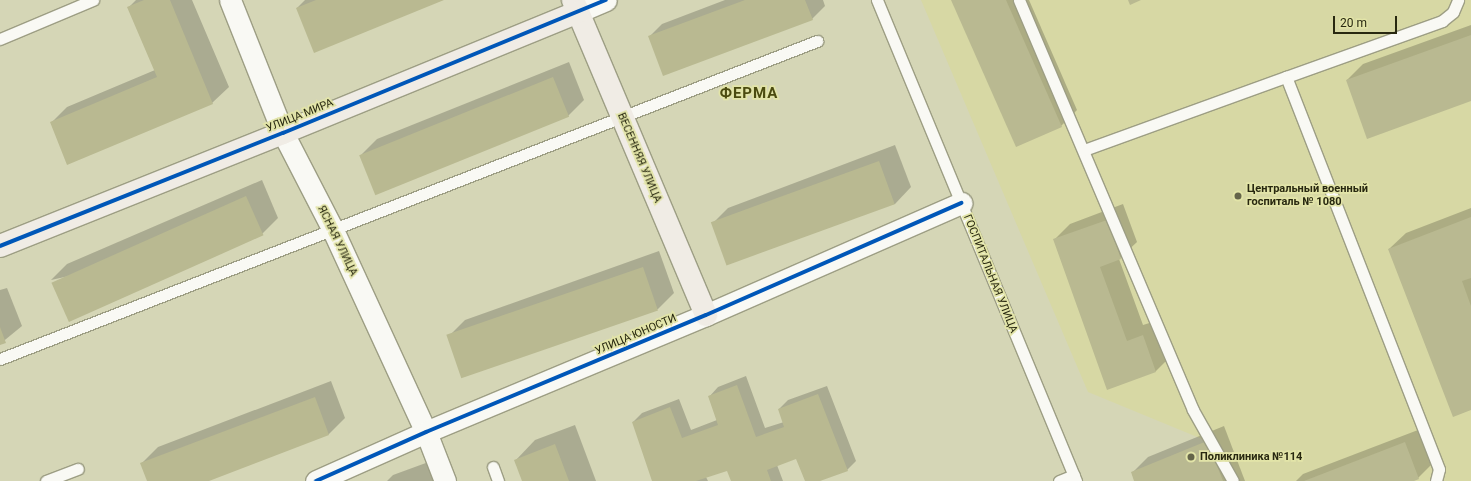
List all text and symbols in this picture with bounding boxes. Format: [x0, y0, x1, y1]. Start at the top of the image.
scale bar [1335, 8, 1399, 34]
text: 20 m [1340, 16, 1367, 30]
district label: ФЕРМА [720, 85, 778, 103]
street label: УЛИЦА МИРА [265, 97, 335, 135]
street label: ВЕСЕННЯЯ УЛИЦА [614, 111, 664, 205]
place label: Центральный военный госпиталь № 1080 [1247, 183, 1368, 209]
marker: Центральный военный госпиталь № 1080 [1232, 190, 1244, 202]
street label: ЯСНАЯ УЛИЦА [314, 204, 360, 278]
street label: ГОСПИТАЛЬНАЯ УЛИЦА [960, 213, 1020, 335]
street label: УЛИЦА ЮНОСТИ [593, 312, 679, 358]
place label: Поликлиника №114 [1200, 450, 1302, 464]
marker: Поликлиника №114 [1185, 451, 1197, 463]

